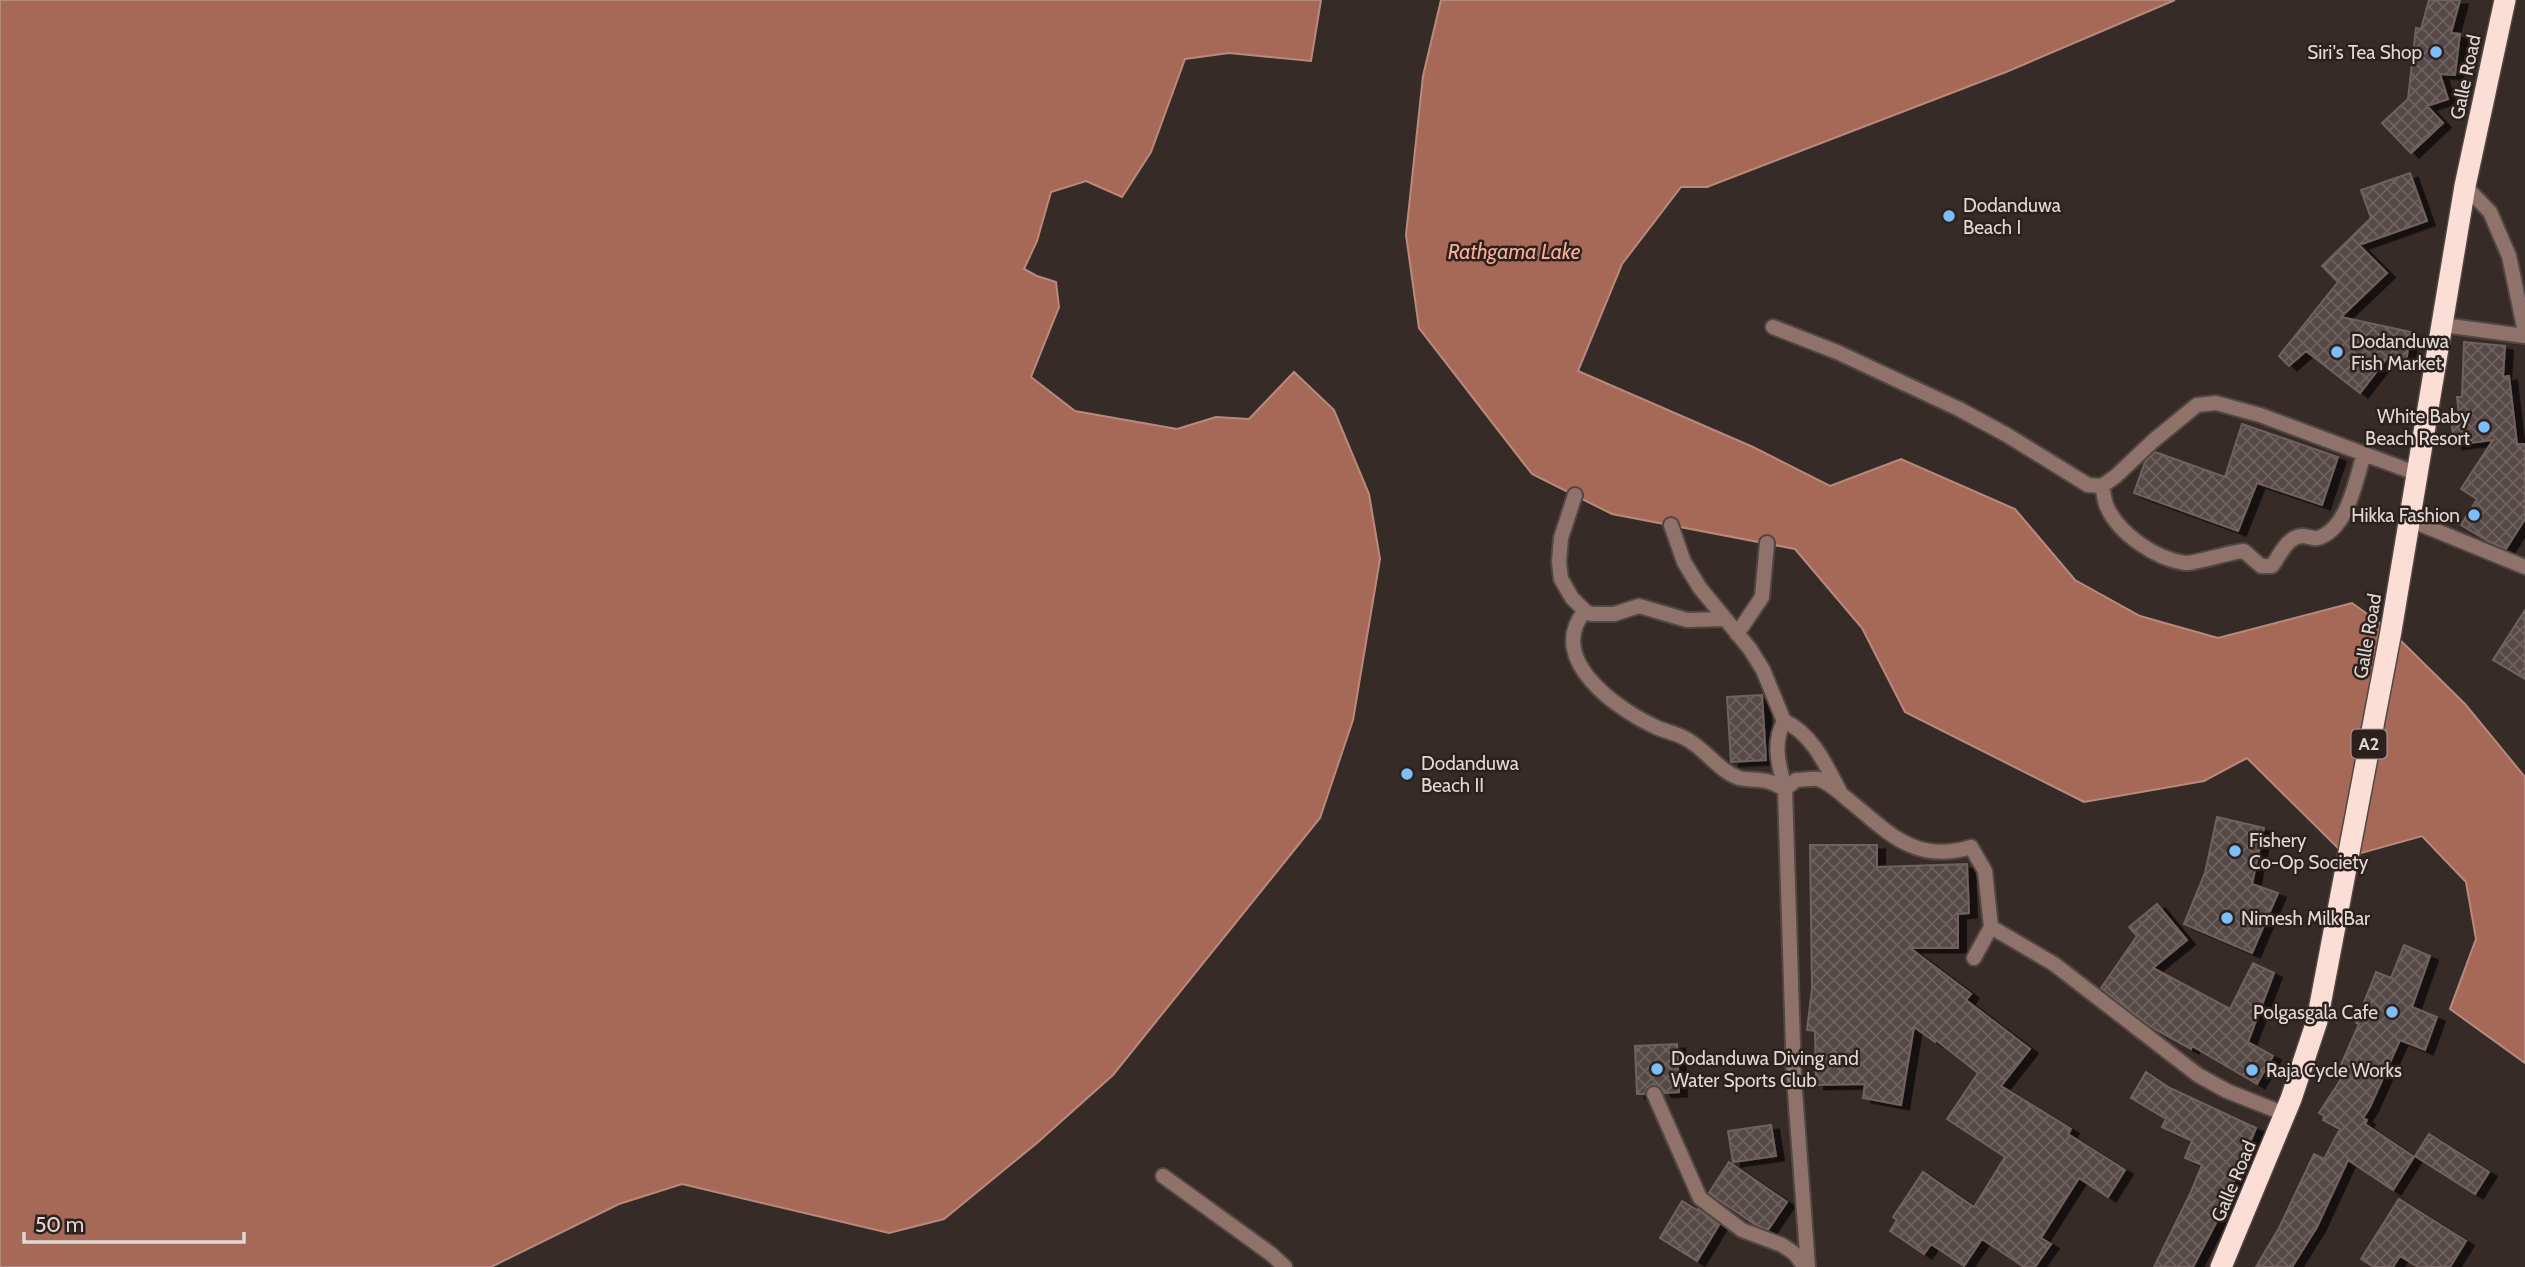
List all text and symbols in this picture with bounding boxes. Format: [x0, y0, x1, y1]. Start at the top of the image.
street label: Galle Road [2445, 33, 2486, 122]
place label: Siri's Tea Shop [2307, 41, 2422, 64]
marker: Siri's Tea Shop [2428, 44, 2444, 60]
place label: Dodanduwa Beach I [1963, 194, 2061, 239]
marker: Dodanduwa Beach I [1941, 208, 1957, 224]
water label: Rathgama Lake [1448, 239, 1581, 264]
place label: Dodanduwa Fish Market [2351, 330, 2449, 375]
marker: Dodanduwa Fish Market [2329, 344, 2345, 360]
place label: White Baby Beach Resort [2365, 405, 2471, 450]
marker: White Baby Beach Resort [2476, 419, 2492, 435]
place label: Hikka Fashion [2351, 504, 2460, 527]
marker: Hikka Fashion [2466, 507, 2482, 523]
street label: Galle Road [2349, 592, 2386, 680]
road number: A2 [2352, 730, 2386, 758]
place label: Dodanduwa Beach II [1421, 752, 1519, 797]
marker: Dodanduwa Beach II [1399, 766, 1415, 782]
place label: Fishery Co-Op Society [2249, 829, 2369, 874]
marker: Fishery Co-Op Society [2227, 843, 2243, 859]
place label: Nimesh Milk Bar [2241, 907, 2370, 930]
marker: Nimesh Milk Bar [2219, 910, 2235, 926]
place label: Polgasgala Cafe [2253, 1001, 2378, 1024]
marker: Polgasgala Cafe [2384, 1004, 2400, 1020]
place label: Dodanduwa Diving and Water Sports Club [1671, 1047, 1859, 1092]
place label: Raja Cycle Works [2266, 1059, 2402, 1082]
marker: Dodanduwa Diving and Water Sports Club [1649, 1061, 1665, 1077]
marker: Raja Cycle Works [2244, 1062, 2260, 1078]
street label: Galle Road [2206, 1137, 2261, 1225]
scale bar [24, 1200, 245, 1244]
text: 50 m [35, 1212, 84, 1237]

